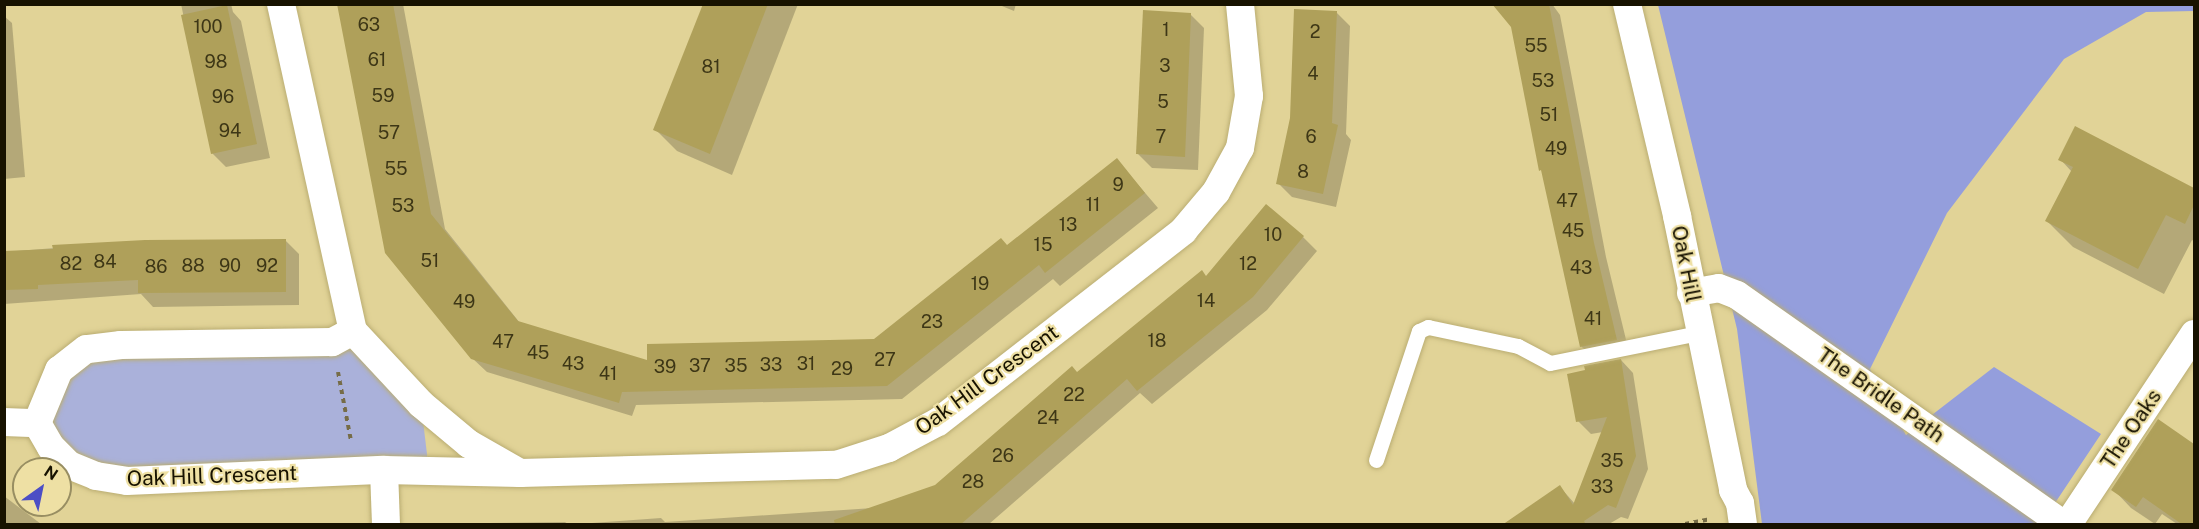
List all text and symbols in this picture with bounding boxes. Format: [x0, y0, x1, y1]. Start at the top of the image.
house number: 63 [358, 14, 380, 36]
house number: 100 [193, 16, 223, 38]
house number: 1 [1162, 19, 1170, 41]
house number: 2 [1310, 21, 1320, 43]
house number: 55 [1524, 35, 1548, 57]
house number: 61 [368, 49, 386, 71]
house number: 98 [205, 51, 227, 73]
house number: 3 [1159, 55, 1171, 77]
house number: 81 [702, 56, 720, 78]
house number: 4 [1307, 63, 1319, 85]
house number: 53 [1532, 70, 1554, 92]
house number: 59 [372, 85, 394, 107]
house number: 96 [212, 86, 234, 108]
house number: 5 [1157, 91, 1169, 113]
house number: 51 [1540, 104, 1558, 126]
house number: 94 [219, 120, 241, 142]
house number: 57 [378, 122, 400, 144]
house number: 7 [1156, 126, 1166, 148]
house number: 6 [1305, 126, 1317, 148]
house number: 49 [1545, 138, 1567, 160]
house number: 55 [384, 158, 408, 180]
house number: 8 [1297, 161, 1309, 183]
house number: 9 [1112, 174, 1124, 196]
house number: 47 [1556, 190, 1578, 212]
house number: 11 [1086, 194, 1100, 216]
house number: 53 [392, 195, 414, 217]
house number: 13 [1059, 214, 1077, 236]
house number: 45 [1562, 220, 1584, 242]
house number: 10 [1264, 224, 1282, 246]
street label: Oak Hill [1666, 224, 1706, 304]
house number: 15 [1034, 234, 1052, 256]
house number: 51 [421, 250, 439, 272]
house number: 84 [94, 251, 116, 273]
house number: 82 [60, 253, 82, 275]
house number: 12 [1239, 253, 1257, 275]
house number: 88 [181, 255, 205, 277]
house number: 90 [219, 255, 241, 277]
house number: 92 [256, 255, 278, 277]
house number: 86 [145, 256, 167, 278]
house number: 43 [1570, 257, 1592, 279]
house number: 19 [971, 273, 989, 295]
house number: 14 [1197, 290, 1215, 312]
house number: 49 [453, 291, 475, 313]
house number: 41 [1584, 308, 1602, 330]
house number: 23 [921, 311, 943, 333]
street label: Oak Hill Crescent [911, 320, 1063, 440]
house number: 18 [1148, 330, 1166, 352]
house number: 47 [492, 331, 514, 353]
house number: 45 [527, 342, 549, 364]
street label: The Bridle Path [1813, 342, 1949, 448]
house number: 27 [874, 349, 896, 371]
house number: 43 [562, 353, 584, 375]
house number: 31 [797, 353, 815, 375]
house number: 33 [760, 354, 782, 376]
house number: 37 [689, 355, 711, 377]
house number: 35 [725, 355, 747, 377]
house number: 39 [654, 356, 676, 378]
house number: 29 [831, 358, 853, 380]
house number: 41 [599, 363, 617, 385]
house number: 22 [1063, 384, 1085, 406]
street label: The Oaks [2095, 384, 2167, 474]
house number: 24 [1037, 407, 1059, 429]
house number: 26 [992, 445, 1014, 467]
house number: 35 [1601, 450, 1623, 472]
north arrow [12, 457, 72, 517]
street label: Oak Hill Crescent [126, 460, 298, 492]
text: N [41, 462, 61, 485]
house number: 28 [962, 471, 984, 493]
house number: 33 [1591, 476, 1613, 498]

